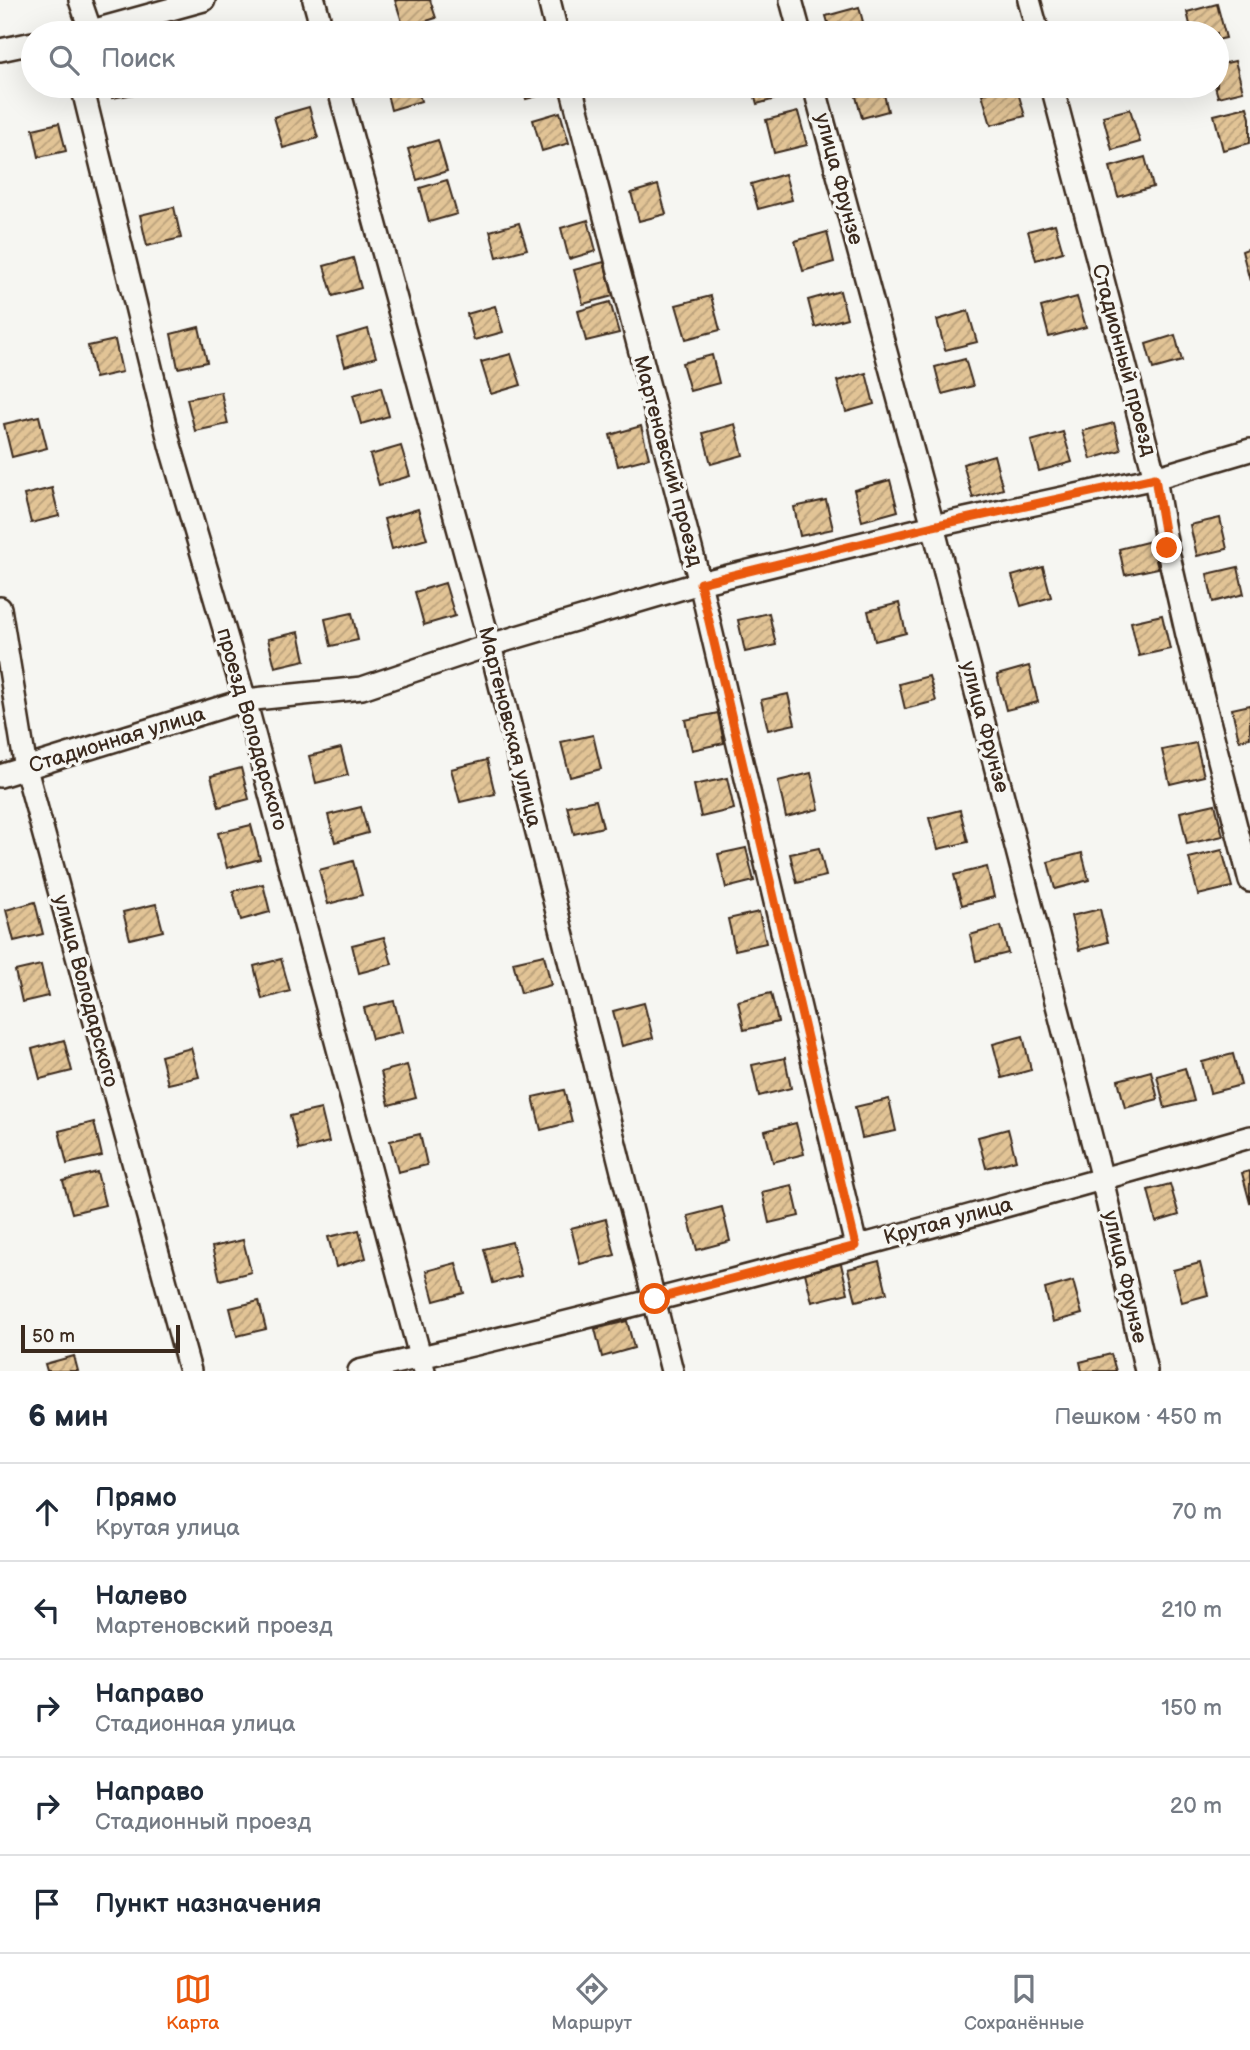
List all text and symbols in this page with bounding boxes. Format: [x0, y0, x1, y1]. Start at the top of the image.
search box [21, 21, 1229, 98]
icon: search [45, 41, 83, 79]
text: Поиск [101, 44, 175, 75]
street label: улица Фрунзе [809, 110, 869, 248]
street label: Стадионный проезд [1086, 261, 1162, 459]
street label: Мартеновский проезд [628, 353, 708, 569]
route end [1151, 532, 1182, 563]
street label: Мартеновская улица [473, 624, 547, 830]
street label: проезд Володарского [211, 625, 293, 833]
street label: улица Фрунзе [955, 658, 1015, 796]
street label: Стадионная улица [26, 701, 209, 779]
street label: улица Володарского [48, 892, 124, 1090]
street label: Крутая улица [881, 1192, 1016, 1250]
street label: улица Фрунзе [1098, 1208, 1152, 1346]
route start [639, 1283, 670, 1314]
scale bar [21, 1322, 180, 1354]
text: 50 m [32, 1325, 75, 1348]
text: 6 мин [28, 1399, 109, 1435]
text: Пешком · 450 m [1054, 1403, 1222, 1431]
text: Прямо [95, 1483, 177, 1514]
icon: ahead [28, 1493, 66, 1531]
text: 70 m [1172, 1498, 1222, 1526]
text: Крутая улица [95, 1514, 240, 1542]
text: Налево [95, 1581, 187, 1612]
icon: left [28, 1591, 66, 1629]
text: 210 m [1161, 1596, 1222, 1624]
text: Мартеновский проезд [95, 1612, 333, 1640]
text: Направо [95, 1679, 204, 1710]
icon: right [28, 1689, 66, 1727]
text: 150 m [1161, 1694, 1222, 1722]
text: Стадионная улица [95, 1710, 295, 1738]
text: Направо [95, 1777, 204, 1808]
icon: right [28, 1787, 66, 1825]
text: 20 m [1170, 1792, 1222, 1820]
text: Стадионный проезд [95, 1808, 311, 1836]
icon: arrive [28, 1885, 66, 1923]
text: Пункт назначения [95, 1889, 321, 1920]
tab: Карта [166, 1970, 219, 2035]
tab: Маршрут [551, 1970, 632, 2035]
tab: Сохранённые [964, 1970, 1084, 2035]

